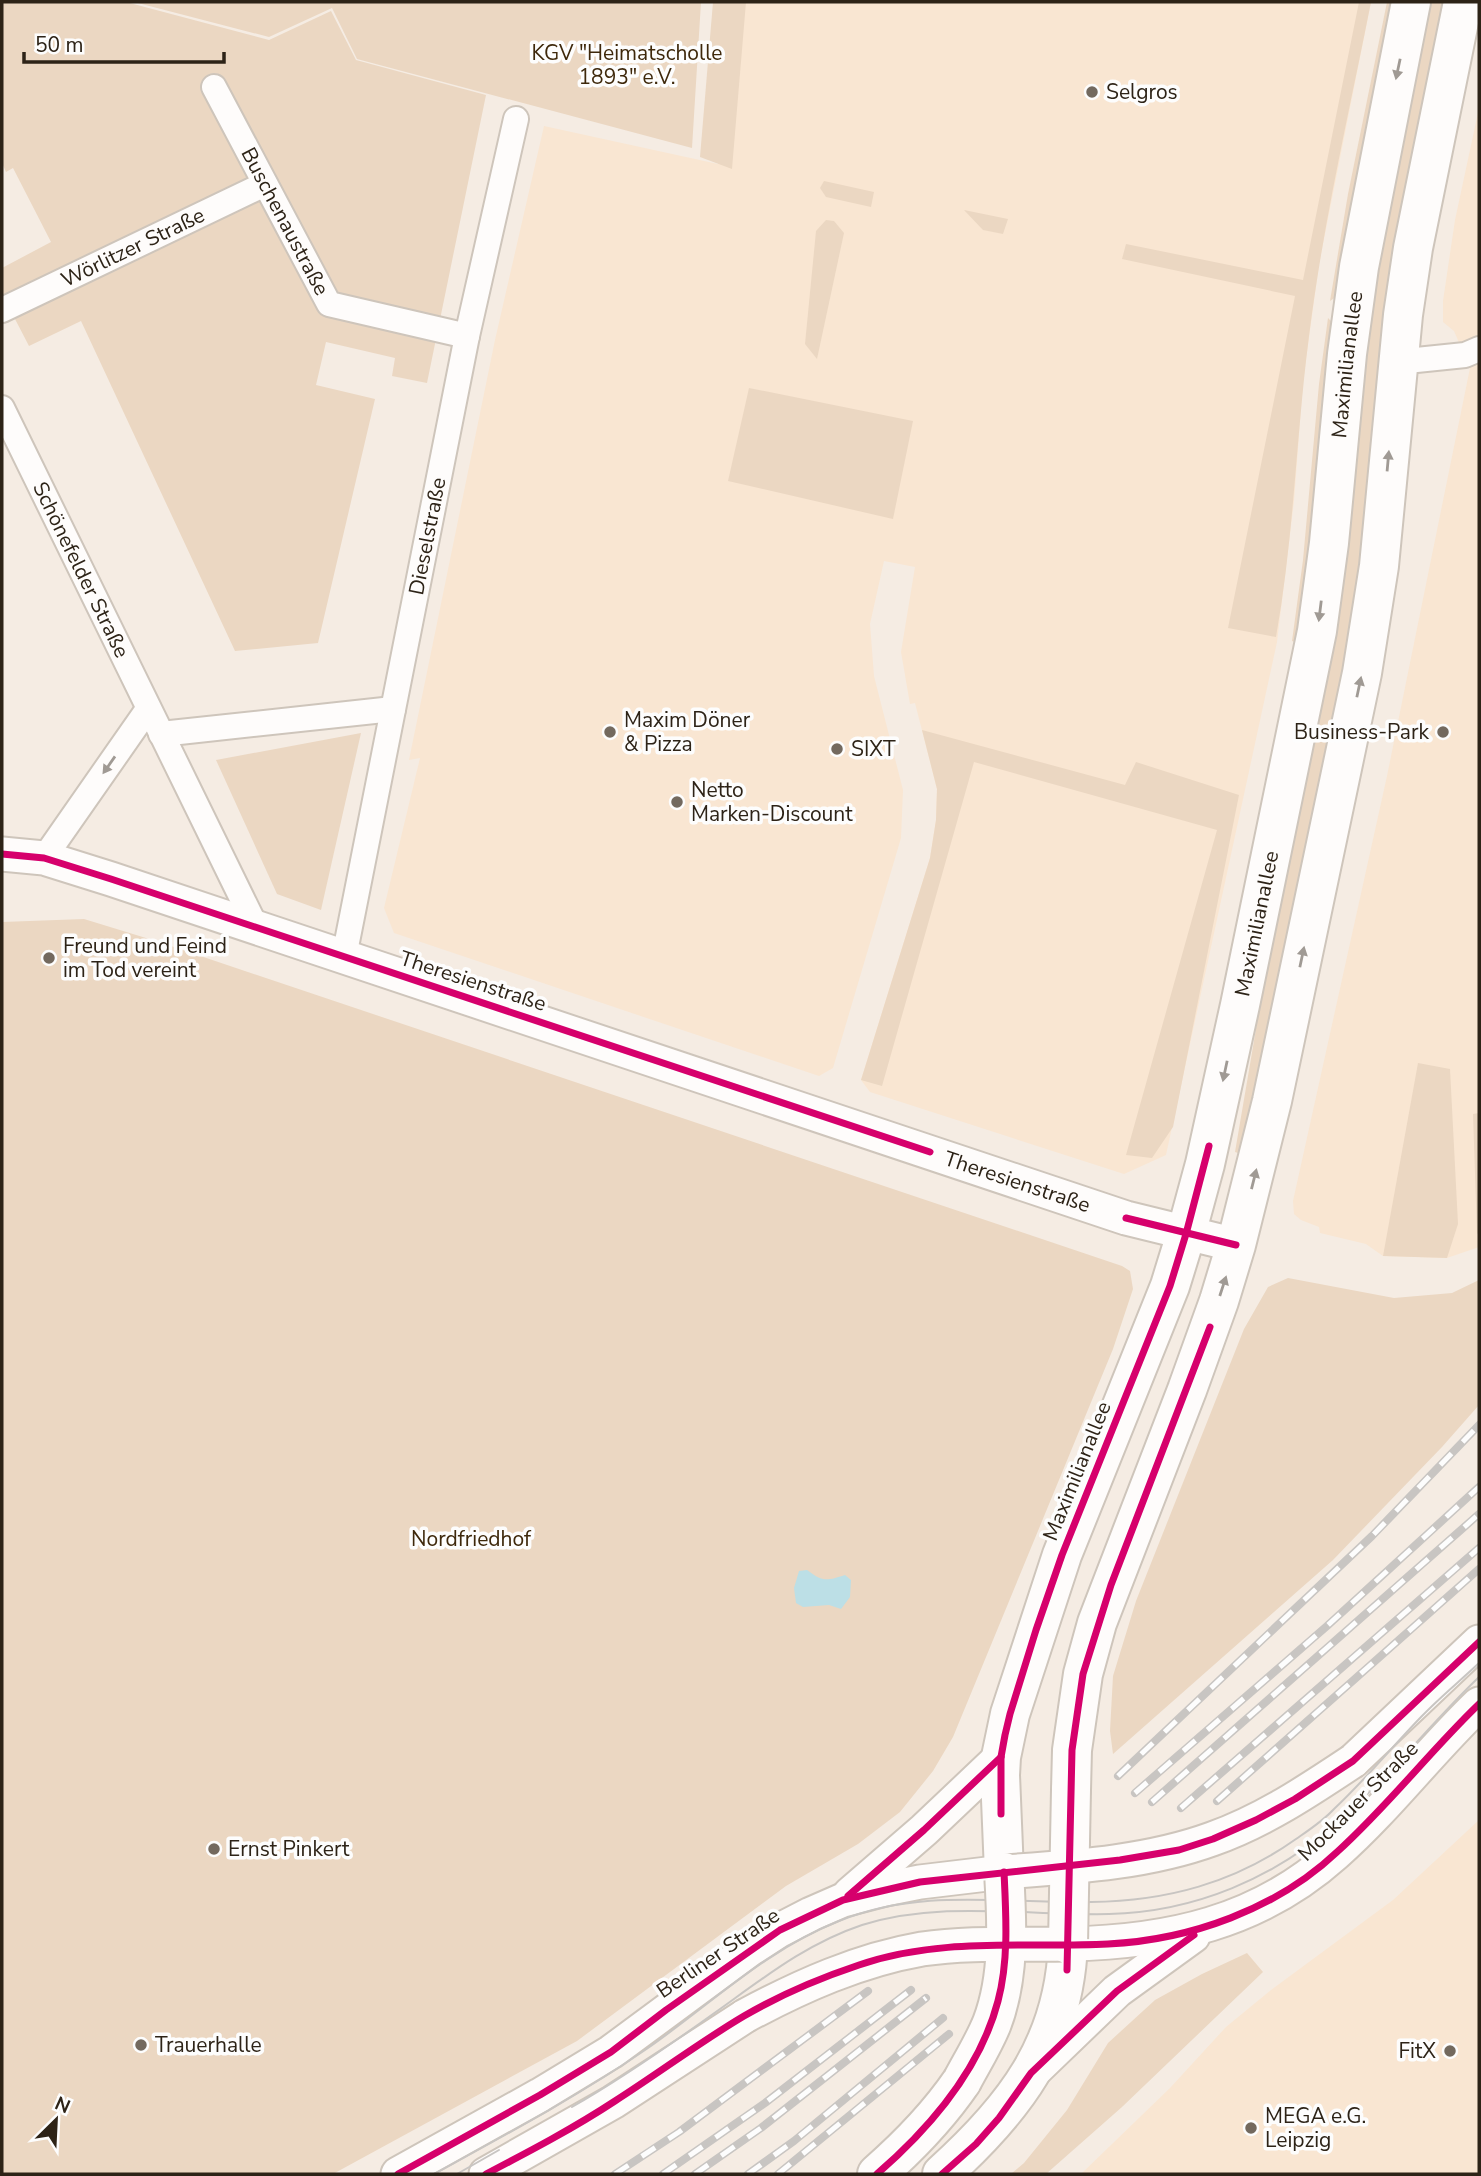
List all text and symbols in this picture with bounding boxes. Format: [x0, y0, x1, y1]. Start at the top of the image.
scale bar [24, 21, 224, 65]
text: 50 m [35, 31, 84, 59]
park label: KGV "Heimatscholle 1893" e.V. [531, 39, 723, 91]
one-way arrow [1392, 58, 1403, 80]
place label: Selgros [1106, 78, 1178, 106]
marker: Selgros [1084, 84, 1100, 100]
street label: Buschenaustraße [234, 142, 336, 300]
street label: Wörlitzer Straße [56, 201, 209, 294]
street label: Maximilianallee [1325, 289, 1370, 439]
one-way arrow [1383, 450, 1394, 472]
street label: Dieselstraße [402, 475, 453, 597]
street label: Schönefelder Straße [26, 477, 136, 662]
one-way arrow [1314, 600, 1325, 622]
one-way arrow [1353, 676, 1364, 698]
place label: Maxim Döner & Pizza [624, 706, 751, 758]
place label: Business-Park [1294, 718, 1429, 746]
marker: Maxim Döner & Pizza [602, 724, 618, 740]
marker: Business-Park [1435, 724, 1451, 740]
place label: SIXT [851, 735, 896, 763]
marker: SIXT [829, 741, 845, 757]
one-way arrow [102, 756, 116, 774]
place label: Netto Marken-Discount [691, 776, 853, 828]
marker: Netto Marken-Discount [669, 794, 685, 810]
street label: Maximilianallee [1228, 848, 1285, 999]
place label: Freund und Feind im Tod vereint [63, 932, 227, 984]
street label: Theresienstraße [396, 944, 550, 1018]
one-way arrow [1297, 946, 1308, 968]
marker: Freund und Feind im Tod vereint [41, 950, 57, 966]
one-way arrow [1220, 1060, 1231, 1082]
street label: Theresienstraße [941, 1144, 1094, 1219]
one-way arrow [1249, 1168, 1260, 1190]
one-way arrow [1219, 1276, 1229, 1297]
street label: Maximilianallee [1036, 1397, 1118, 1545]
park label: Nordfriedhof [411, 1525, 532, 1553]
street label: Mockauer Straße [1292, 1735, 1424, 1867]
place label: Ernst Pinkert [228, 1835, 350, 1863]
marker: Ernst Pinkert [206, 1841, 222, 1857]
street label: Berliner Straße [651, 1901, 785, 2005]
place label: Trauerhalle [155, 2031, 262, 2059]
marker: Trauerhalle [133, 2037, 149, 2053]
place label: FitX [1399, 2037, 1436, 2065]
marker: FitX [1442, 2043, 1458, 2059]
north arrow [21, 2085, 91, 2155]
text: N [51, 2091, 74, 2120]
place label: MEGA e.G. Leipzig [1265, 2102, 1366, 2154]
marker: MEGA e.G. Leipzig [1243, 2120, 1259, 2136]

